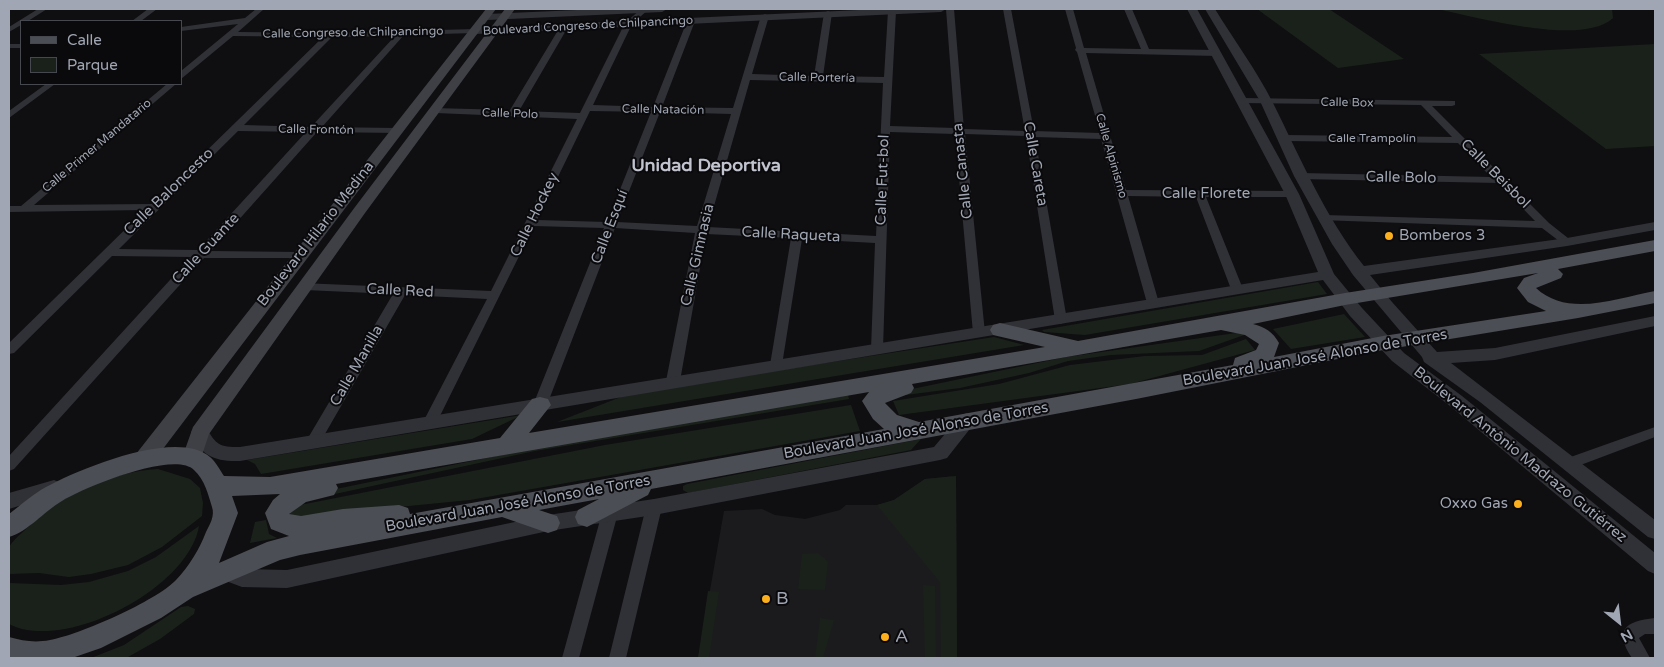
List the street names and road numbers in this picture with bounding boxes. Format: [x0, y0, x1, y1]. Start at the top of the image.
street label: Boulevard Congreso de Chilpancingo [482, 13, 694, 39]
street label: Calle Congreso de Chilpancingo [262, 24, 444, 42]
street label: Calle Portería [779, 70, 855, 86]
street label: Calle Box [1320, 95, 1374, 111]
street label: Calle Primer Mandatario [39, 96, 155, 196]
street label: Calle Natación [622, 102, 704, 118]
street label: Calle Polo [482, 106, 538, 122]
street label: Calle Alpinismo [1092, 112, 1130, 200]
street label: Calle Careta [1019, 120, 1051, 208]
street label: Calle Frontón [278, 122, 354, 138]
street label: Calle Canasta [949, 122, 977, 220]
street label: Calle Trampolín [1328, 132, 1416, 146]
street label: Calle Fut-bol [872, 134, 894, 226]
street label: Calle Beisbol [1457, 136, 1533, 212]
street label: Calle Baloncesto [120, 145, 218, 239]
street label: Boulevard Hilario Medina [254, 158, 378, 310]
street label: Calle Bolo [1365, 168, 1437, 188]
street label: Calle Hockey [507, 170, 563, 260]
street label: Calle Florete [1162, 185, 1250, 203]
street label: Calle Esquí [588, 187, 632, 267]
street label: Calle Gimnasia [677, 202, 719, 308]
street label: Calle Guante [168, 210, 244, 288]
street label: Calle Raqueta [741, 223, 841, 247]
street label: Calle Red [366, 280, 434, 302]
street label: Calle Manilla [327, 322, 387, 410]
street label: Boulevard Juan José Alonso de Torres [1181, 326, 1449, 390]
street label: Boulevard Antônio Madrazo Gutiérrez [1410, 363, 1630, 547]
street label: Boulevard Juan José Alonso de Torres [782, 399, 1050, 463]
street label: Boulevard Juan José Alonso de Torres [384, 472, 652, 536]

